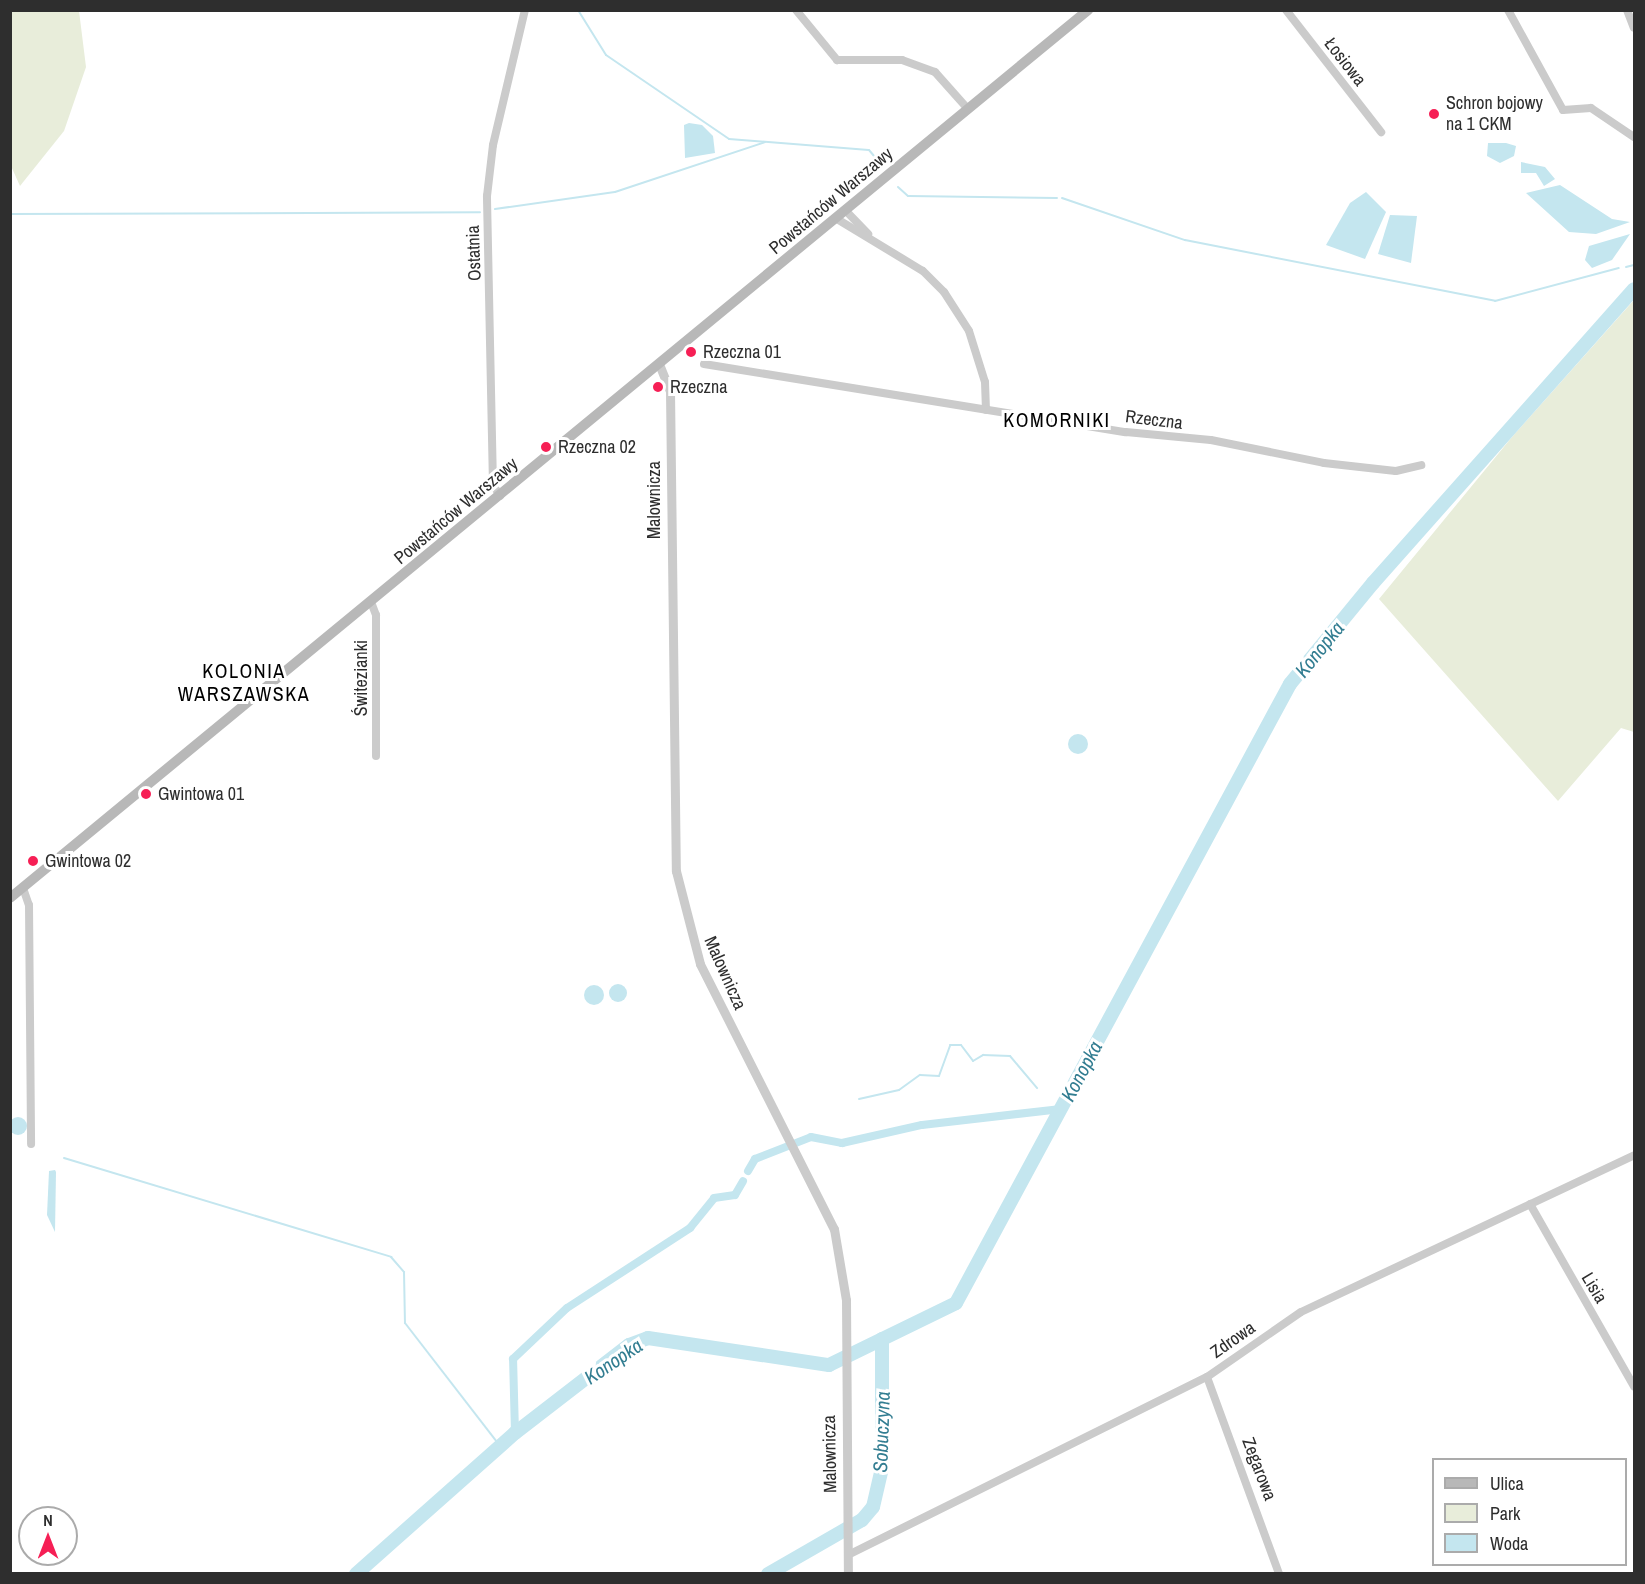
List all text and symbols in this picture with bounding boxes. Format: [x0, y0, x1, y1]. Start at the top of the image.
street label: Łosiowa [1320, 34, 1370, 90]
place label: Schron bojowy na 1 CKM [1446, 93, 1543, 136]
marker: Schron bojowy na 1 CKM [1427, 107, 1441, 121]
street label: Powstańców Warszawy [765, 143, 897, 259]
street label: Ostatnia [462, 225, 486, 281]
place label: Rzeczna 01 [703, 341, 781, 363]
marker: Rzeczna 01 [684, 345, 698, 359]
place label: Rzeczna [670, 376, 727, 398]
marker: Rzeczna [651, 380, 665, 394]
street label: Rzeczna [1124, 406, 1184, 434]
district label: KOMORNIKI [1003, 407, 1111, 431]
place label: Rzeczna 02 [558, 436, 636, 458]
marker: Rzeczna 02 [539, 440, 553, 454]
street label: Powstańców Warszawy [390, 453, 522, 569]
street label: Malownicza [643, 461, 665, 539]
water label: Konopka [1289, 616, 1349, 682]
street label: Świtezianki [350, 640, 372, 716]
district label: KOLONIA WARSZAWSKA [178, 659, 310, 706]
place label: Gwintowa 01 [158, 783, 244, 805]
marker: Gwintowa 01 [139, 787, 153, 801]
place label: Gwintowa 02 [45, 850, 131, 872]
marker: Gwintowa 02 [26, 854, 40, 868]
street label: Malownicza [699, 933, 751, 1013]
water label: Konopka [1055, 1037, 1107, 1105]
street label: Lisia [1577, 1269, 1611, 1307]
street label: Zdrowa [1207, 1317, 1259, 1363]
water label: Konopka [579, 1333, 647, 1389]
water label: Sobuczyna [868, 1391, 894, 1473]
street label: Malownicza [819, 1415, 841, 1493]
street label: Zegarowa [1237, 1434, 1281, 1504]
legend [1432, 1458, 1627, 1566]
text: Ulica [1490, 1471, 1524, 1496]
text: Park [1490, 1501, 1520, 1526]
north arrow [18, 1506, 78, 1566]
text: N [43, 1509, 53, 1531]
text: Woda [1490, 1531, 1528, 1556]

